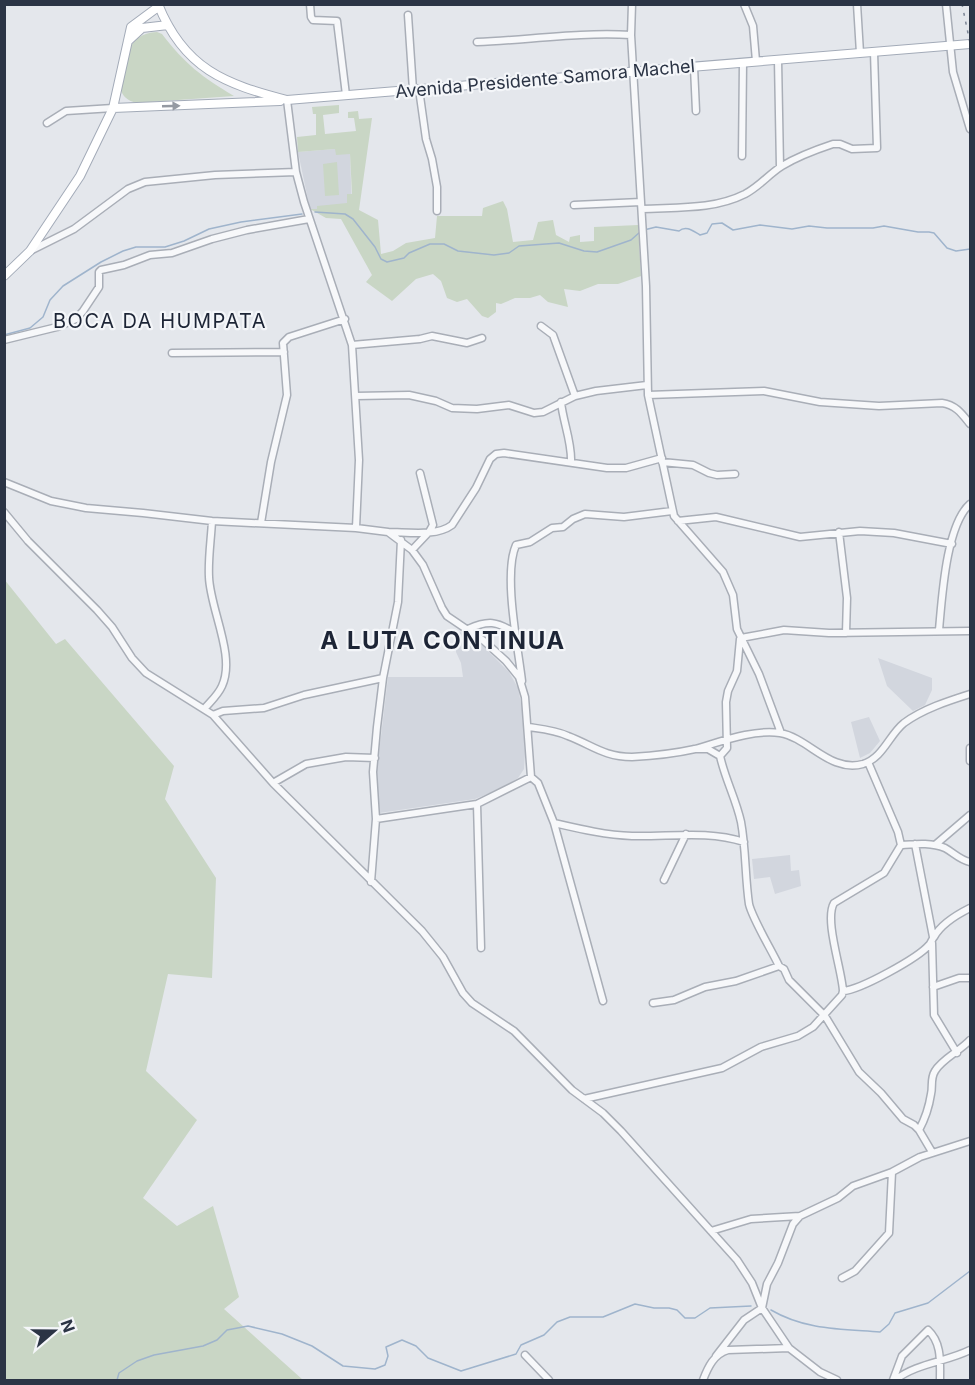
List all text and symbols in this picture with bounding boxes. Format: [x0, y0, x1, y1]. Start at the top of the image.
street label: Avenida Presidente Samora Machel [394, 55, 696, 102]
one-way arrow [162, 101, 181, 110]
district label: BOCA DA HUMPATA [53, 309, 267, 333]
district label: A LUTA CONTINUA [320, 626, 566, 655]
north arrow [24, 1301, 84, 1361]
text: N [57, 1317, 80, 1335]

